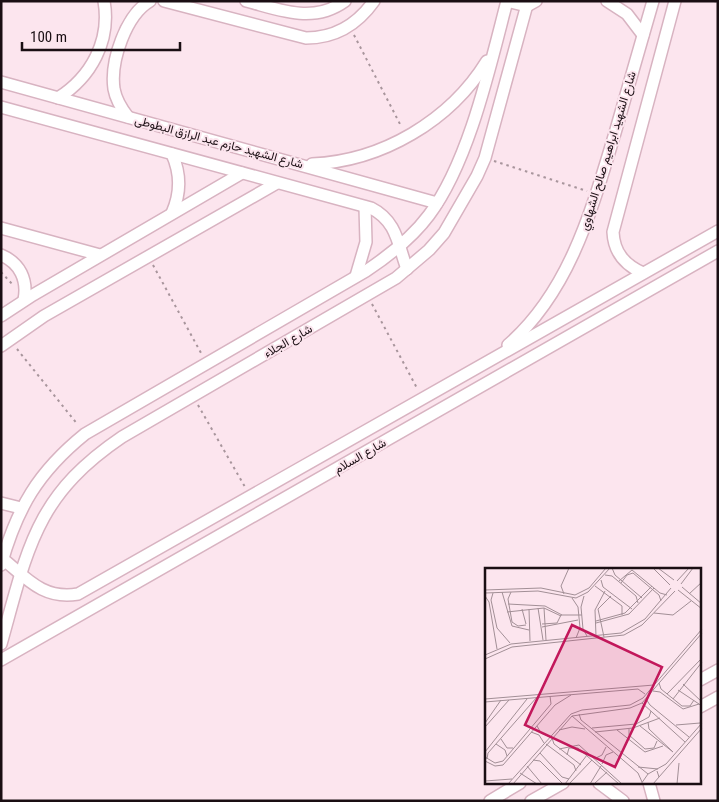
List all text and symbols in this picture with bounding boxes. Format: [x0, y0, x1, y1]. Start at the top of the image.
scale bar [22, 20, 180, 52]
text: 100 m [30, 28, 67, 46]
street label: شارع الشهيد ابراهيم صالح الشهاوي [577, 70, 642, 233]
street label: شارع الشهيد حازم عبد الرازق البطوطى [133, 113, 305, 173]
street label: شارع الجلاء [261, 322, 316, 362]
street label: شارع السلام [332, 436, 389, 478]
inset map [485, 568, 702, 784]

